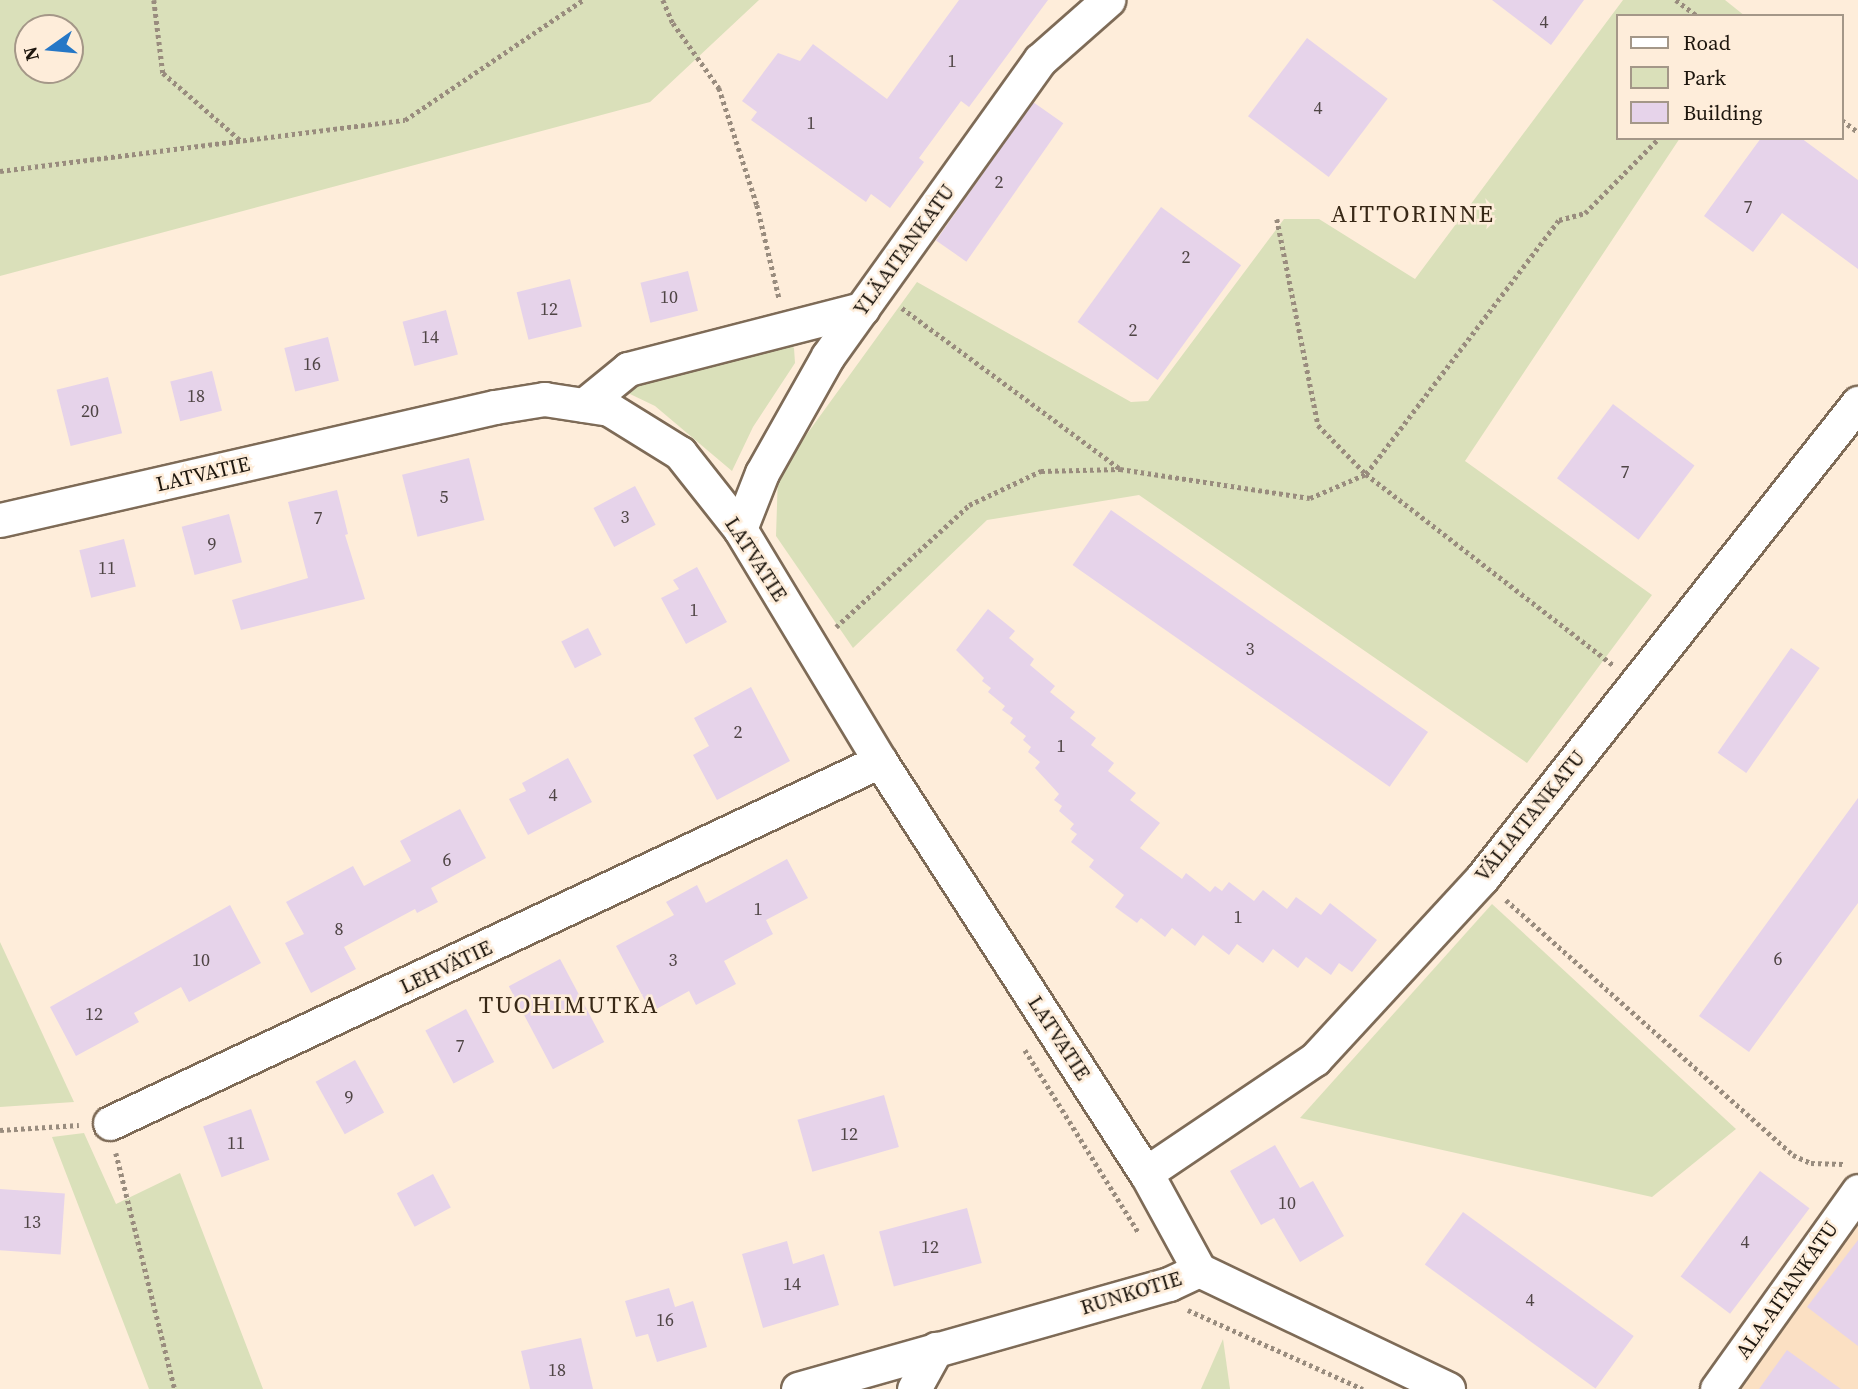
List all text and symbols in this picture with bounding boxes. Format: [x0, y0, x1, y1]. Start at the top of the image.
house number: 4 [1540, 11, 1548, 33]
north arrow [14, 14, 84, 84]
legend [1616, 14, 1844, 140]
text: Road [1683, 28, 1731, 57]
text: N [16, 44, 45, 64]
house number: 1 [948, 50, 956, 72]
text: Park [1683, 63, 1726, 92]
house number: 4 [1314, 97, 1322, 119]
text: Building [1683, 98, 1762, 127]
house number: 1 [807, 112, 815, 134]
house number: 2 [995, 171, 1003, 193]
street label: YLÄAITANKATU [848, 179, 960, 321]
house number: 7 [1744, 196, 1752, 218]
district label: AITTORINNE [1332, 200, 1494, 228]
house number: 2 [1182, 246, 1190, 268]
house number: 10 [660, 286, 678, 308]
house number: 12 [540, 298, 558, 320]
house number: 2 [1129, 319, 1137, 341]
house number: 14 [421, 326, 439, 348]
house number: 16 [303, 353, 321, 375]
house number: 18 [187, 385, 205, 407]
house number: 20 [81, 400, 99, 422]
street label: LATVATIE [154, 451, 252, 497]
house number: 7 [1621, 461, 1629, 483]
house number: 5 [440, 486, 448, 508]
house number: 3 [621, 506, 629, 528]
house number: 7 [314, 507, 322, 529]
street label: LATVATIE [719, 512, 793, 606]
house number: 9 [208, 533, 216, 555]
house number: 11 [98, 557, 116, 579]
house number: 1 [690, 599, 698, 621]
house number: 3 [1246, 638, 1254, 660]
house number: 2 [734, 721, 742, 743]
house number: 1 [1057, 735, 1065, 757]
street label: VÄLIAITANKATU [1469, 745, 1591, 887]
house number: 4 [549, 784, 557, 806]
house number: 6 [443, 849, 451, 871]
house number: 1 [754, 898, 762, 920]
house number: 1 [1234, 906, 1242, 928]
house number: 8 [335, 918, 343, 940]
street label: LEHVÄTIE [396, 935, 496, 999]
house number: 6 [1774, 948, 1782, 970]
house number: 10 [192, 949, 210, 971]
house number: 3 [669, 949, 677, 971]
district label: TUOHIMUTKA [480, 991, 658, 1019]
street label: LATVATIE [1022, 991, 1096, 1085]
house number: 12 [85, 1003, 103, 1025]
house number: 7 [456, 1035, 464, 1057]
house number: 9 [345, 1086, 353, 1108]
house number: 12 [840, 1123, 858, 1145]
house number: 11 [227, 1132, 245, 1154]
house number: 10 [1278, 1192, 1296, 1214]
house number: 13 [23, 1211, 41, 1233]
street label: ALA-AITANKATU [1730, 1217, 1844, 1363]
house number: 4 [1741, 1231, 1749, 1253]
house number: 12 [921, 1236, 939, 1258]
street label: RUNKOTIE [1077, 1266, 1185, 1320]
house number: 14 [783, 1273, 801, 1295]
house number: 4 [1526, 1289, 1534, 1311]
house number: 16 [656, 1309, 674, 1331]
house number: 18 [548, 1359, 566, 1381]

